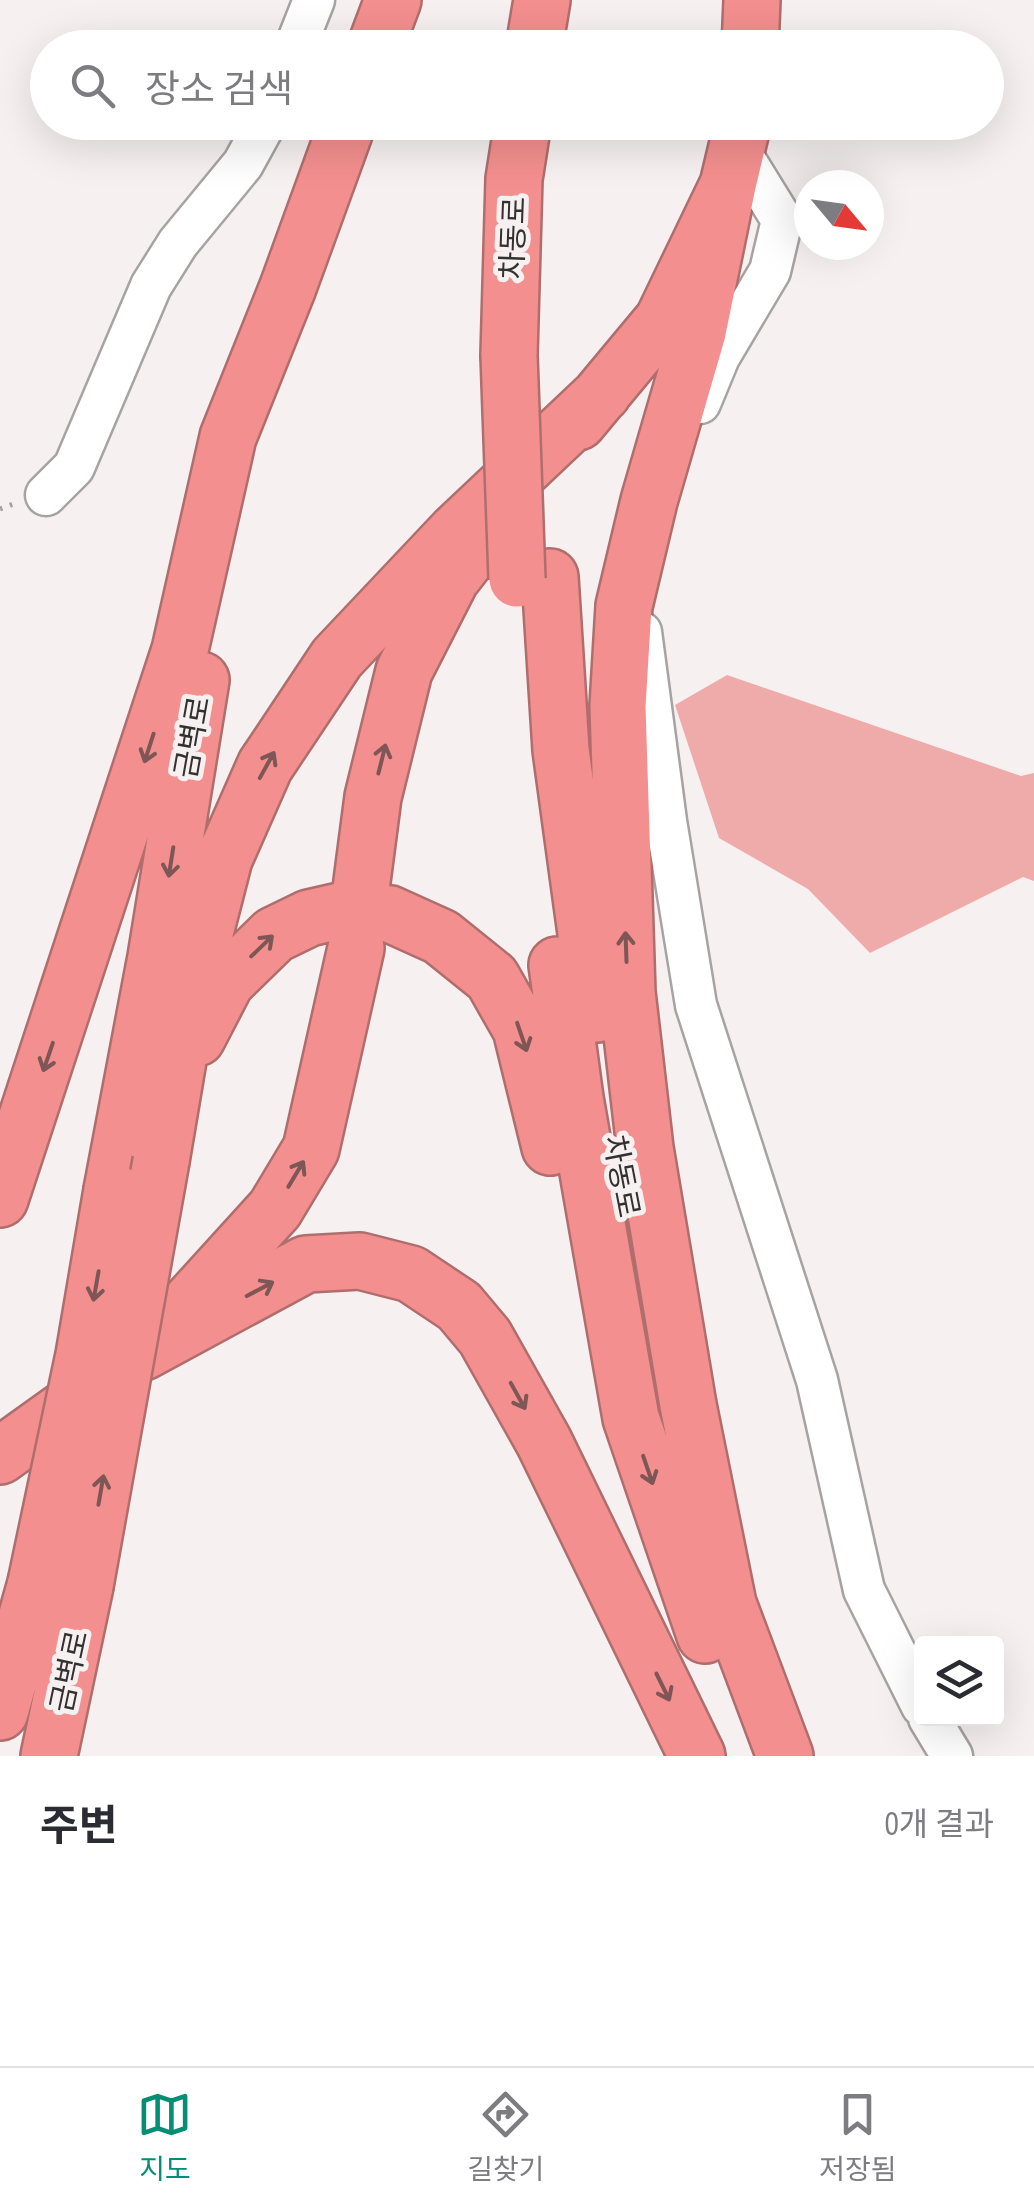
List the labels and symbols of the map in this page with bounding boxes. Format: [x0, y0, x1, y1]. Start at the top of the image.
north arrow [794, 170, 884, 260]
street label: 차동로 [491, 196, 533, 280]
street label: 금벽로 [165, 693, 217, 781]
one-way arrow [139, 731, 157, 763]
one-way arrow [374, 744, 393, 775]
one-way arrow [258, 751, 278, 780]
one-way arrow [161, 846, 179, 878]
one-way arrow [616, 931, 635, 963]
one-way arrow [250, 934, 274, 958]
one-way arrow [514, 1020, 532, 1052]
one-way arrow [38, 1040, 56, 1072]
street label: 차동로 [596, 1132, 650, 1220]
one-way arrow [286, 1160, 306, 1189]
one-way arrow [86, 1269, 105, 1302]
one-way arrow [244, 1279, 274, 1298]
one-way arrow [509, 1381, 529, 1410]
one-way arrow [641, 1454, 659, 1486]
one-way arrow [93, 1474, 111, 1507]
street label: 금벽로 [40, 1626, 96, 1716]
one-way arrow [655, 1671, 674, 1701]

